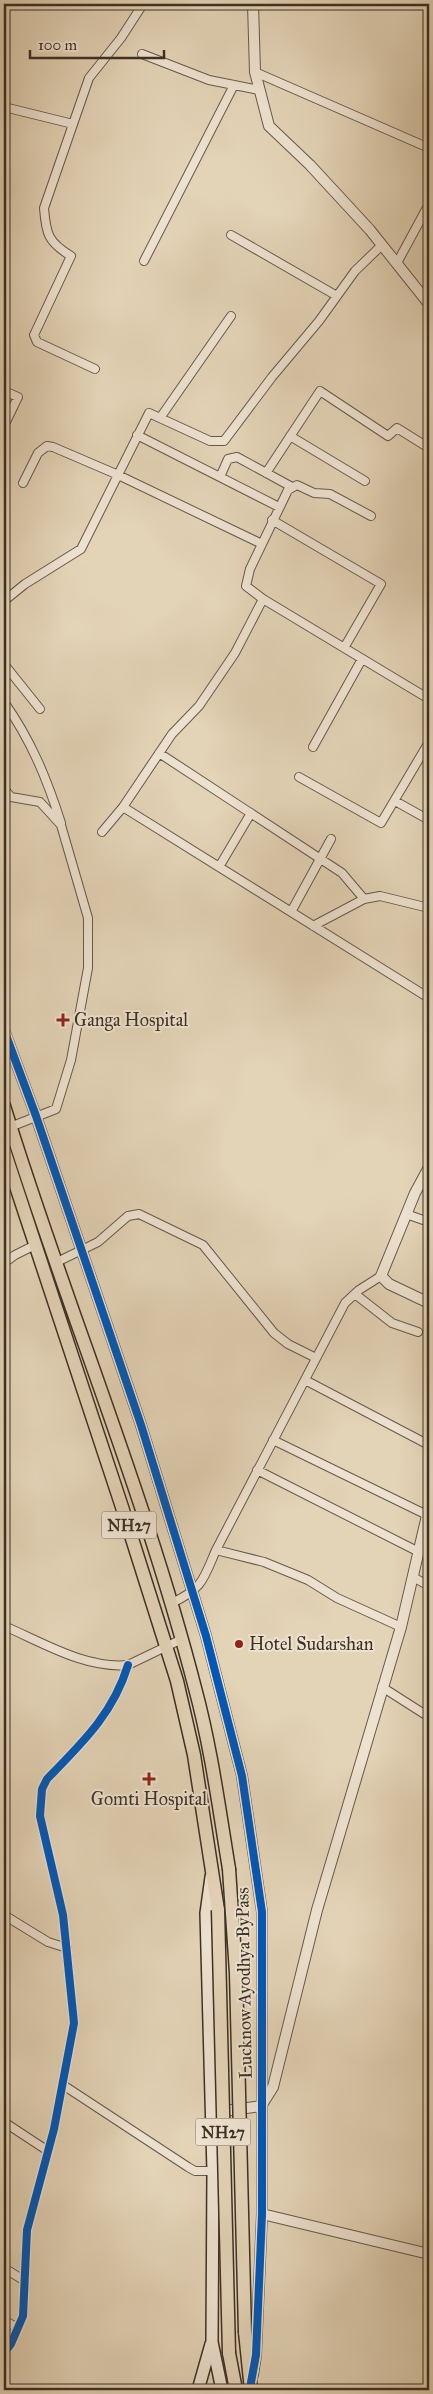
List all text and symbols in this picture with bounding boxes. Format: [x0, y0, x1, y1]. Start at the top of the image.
scale bar [30, 28, 164, 60]
text: 100 m [38, 36, 78, 54]
place label: Ganga Hospital [74, 1009, 188, 1032]
marker: Ganga Hospital [56, 1013, 70, 1027]
road number: NH27 [102, 1512, 156, 1538]
place label: Hotel Sudarshan [249, 1633, 374, 1655]
marker: Hotel Sudarshan [233, 1638, 245, 1650]
marker: Gomti Hospital [142, 1772, 156, 1786]
place label: Gomti Hospital [91, 1788, 207, 1810]
street label: Lucknow Ayodhya ByPass [231, 1887, 257, 2079]
road number: NH27 [196, 2118, 250, 2146]

